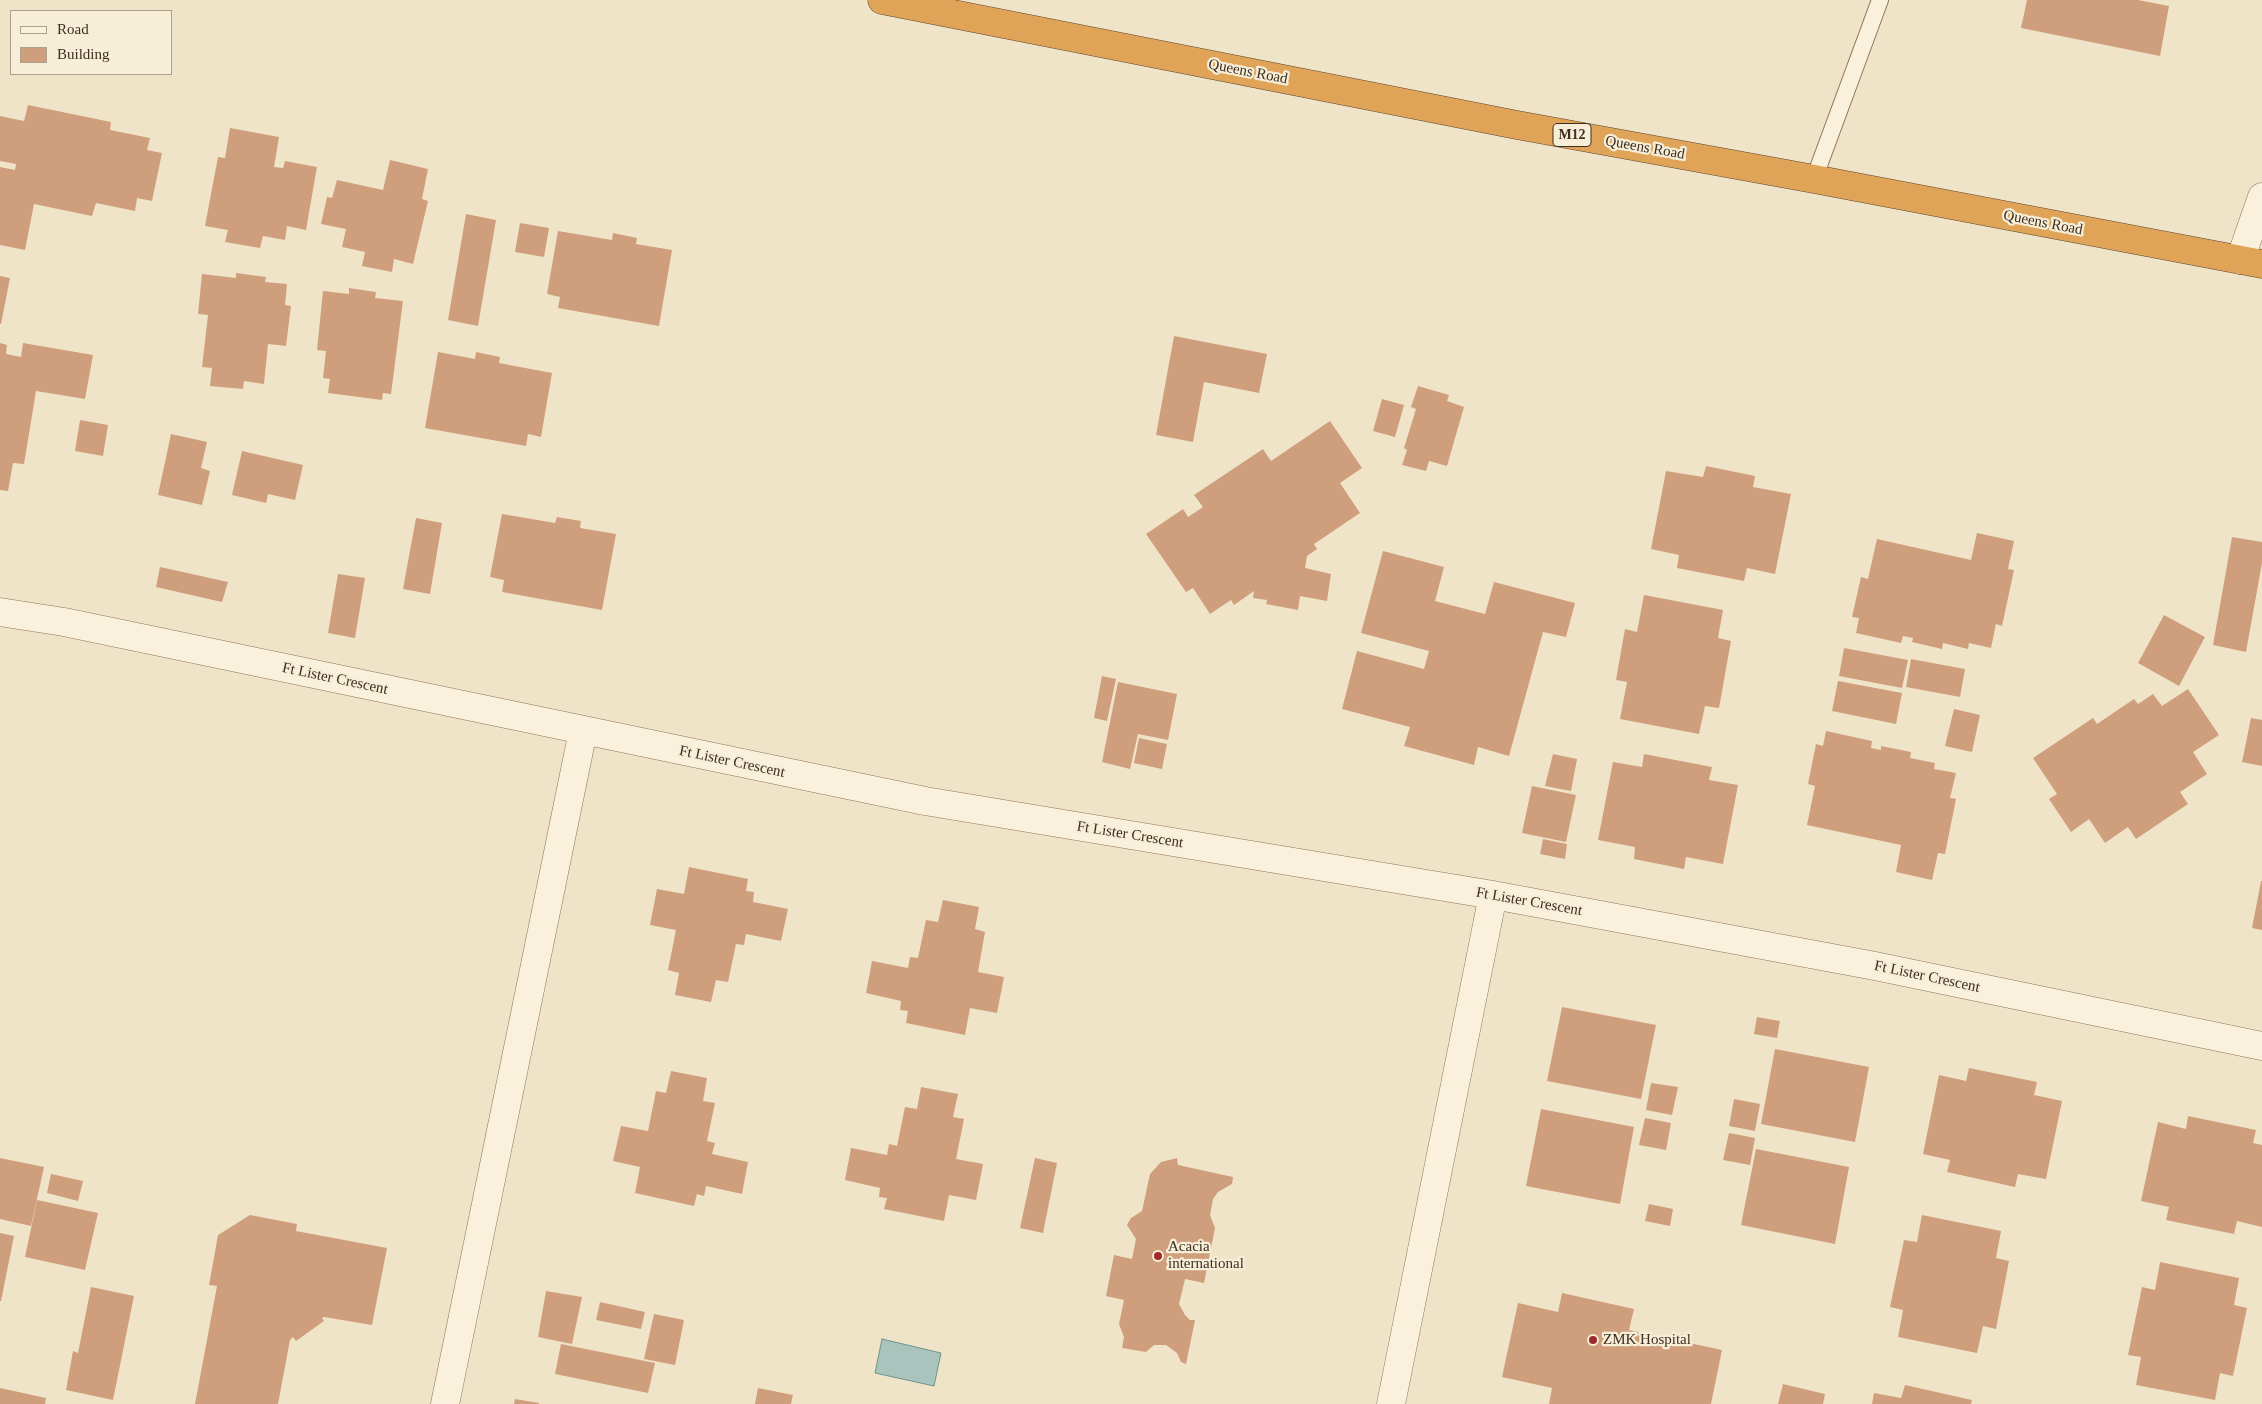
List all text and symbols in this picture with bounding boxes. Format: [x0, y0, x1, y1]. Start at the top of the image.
legend [10, 10, 172, 75]
text: Road [57, 21, 89, 37]
text: Building [57, 46, 110, 62]
street label: Queens Road [1207, 55, 1289, 89]
road number: M12 [1553, 124, 1591, 146]
street label: Queens Road [1604, 132, 1686, 164]
street label: Queens Road [2002, 206, 2084, 240]
street label: Ft Lister Crescent [281, 659, 389, 699]
street label: Ft Lister Crescent [678, 742, 786, 782]
street label: Ft Lister Crescent [1076, 818, 1184, 852]
street label: Ft Lister Crescent [1475, 884, 1583, 920]
street label: Ft Lister Crescent [1873, 957, 1981, 997]
place label: Acacia international [1168, 1238, 1244, 1273]
marker: Acacia international [1152, 1250, 1164, 1262]
place label: ZMK Hospital [1603, 1331, 1691, 1349]
marker: ZMK Hospital [1587, 1334, 1599, 1346]

